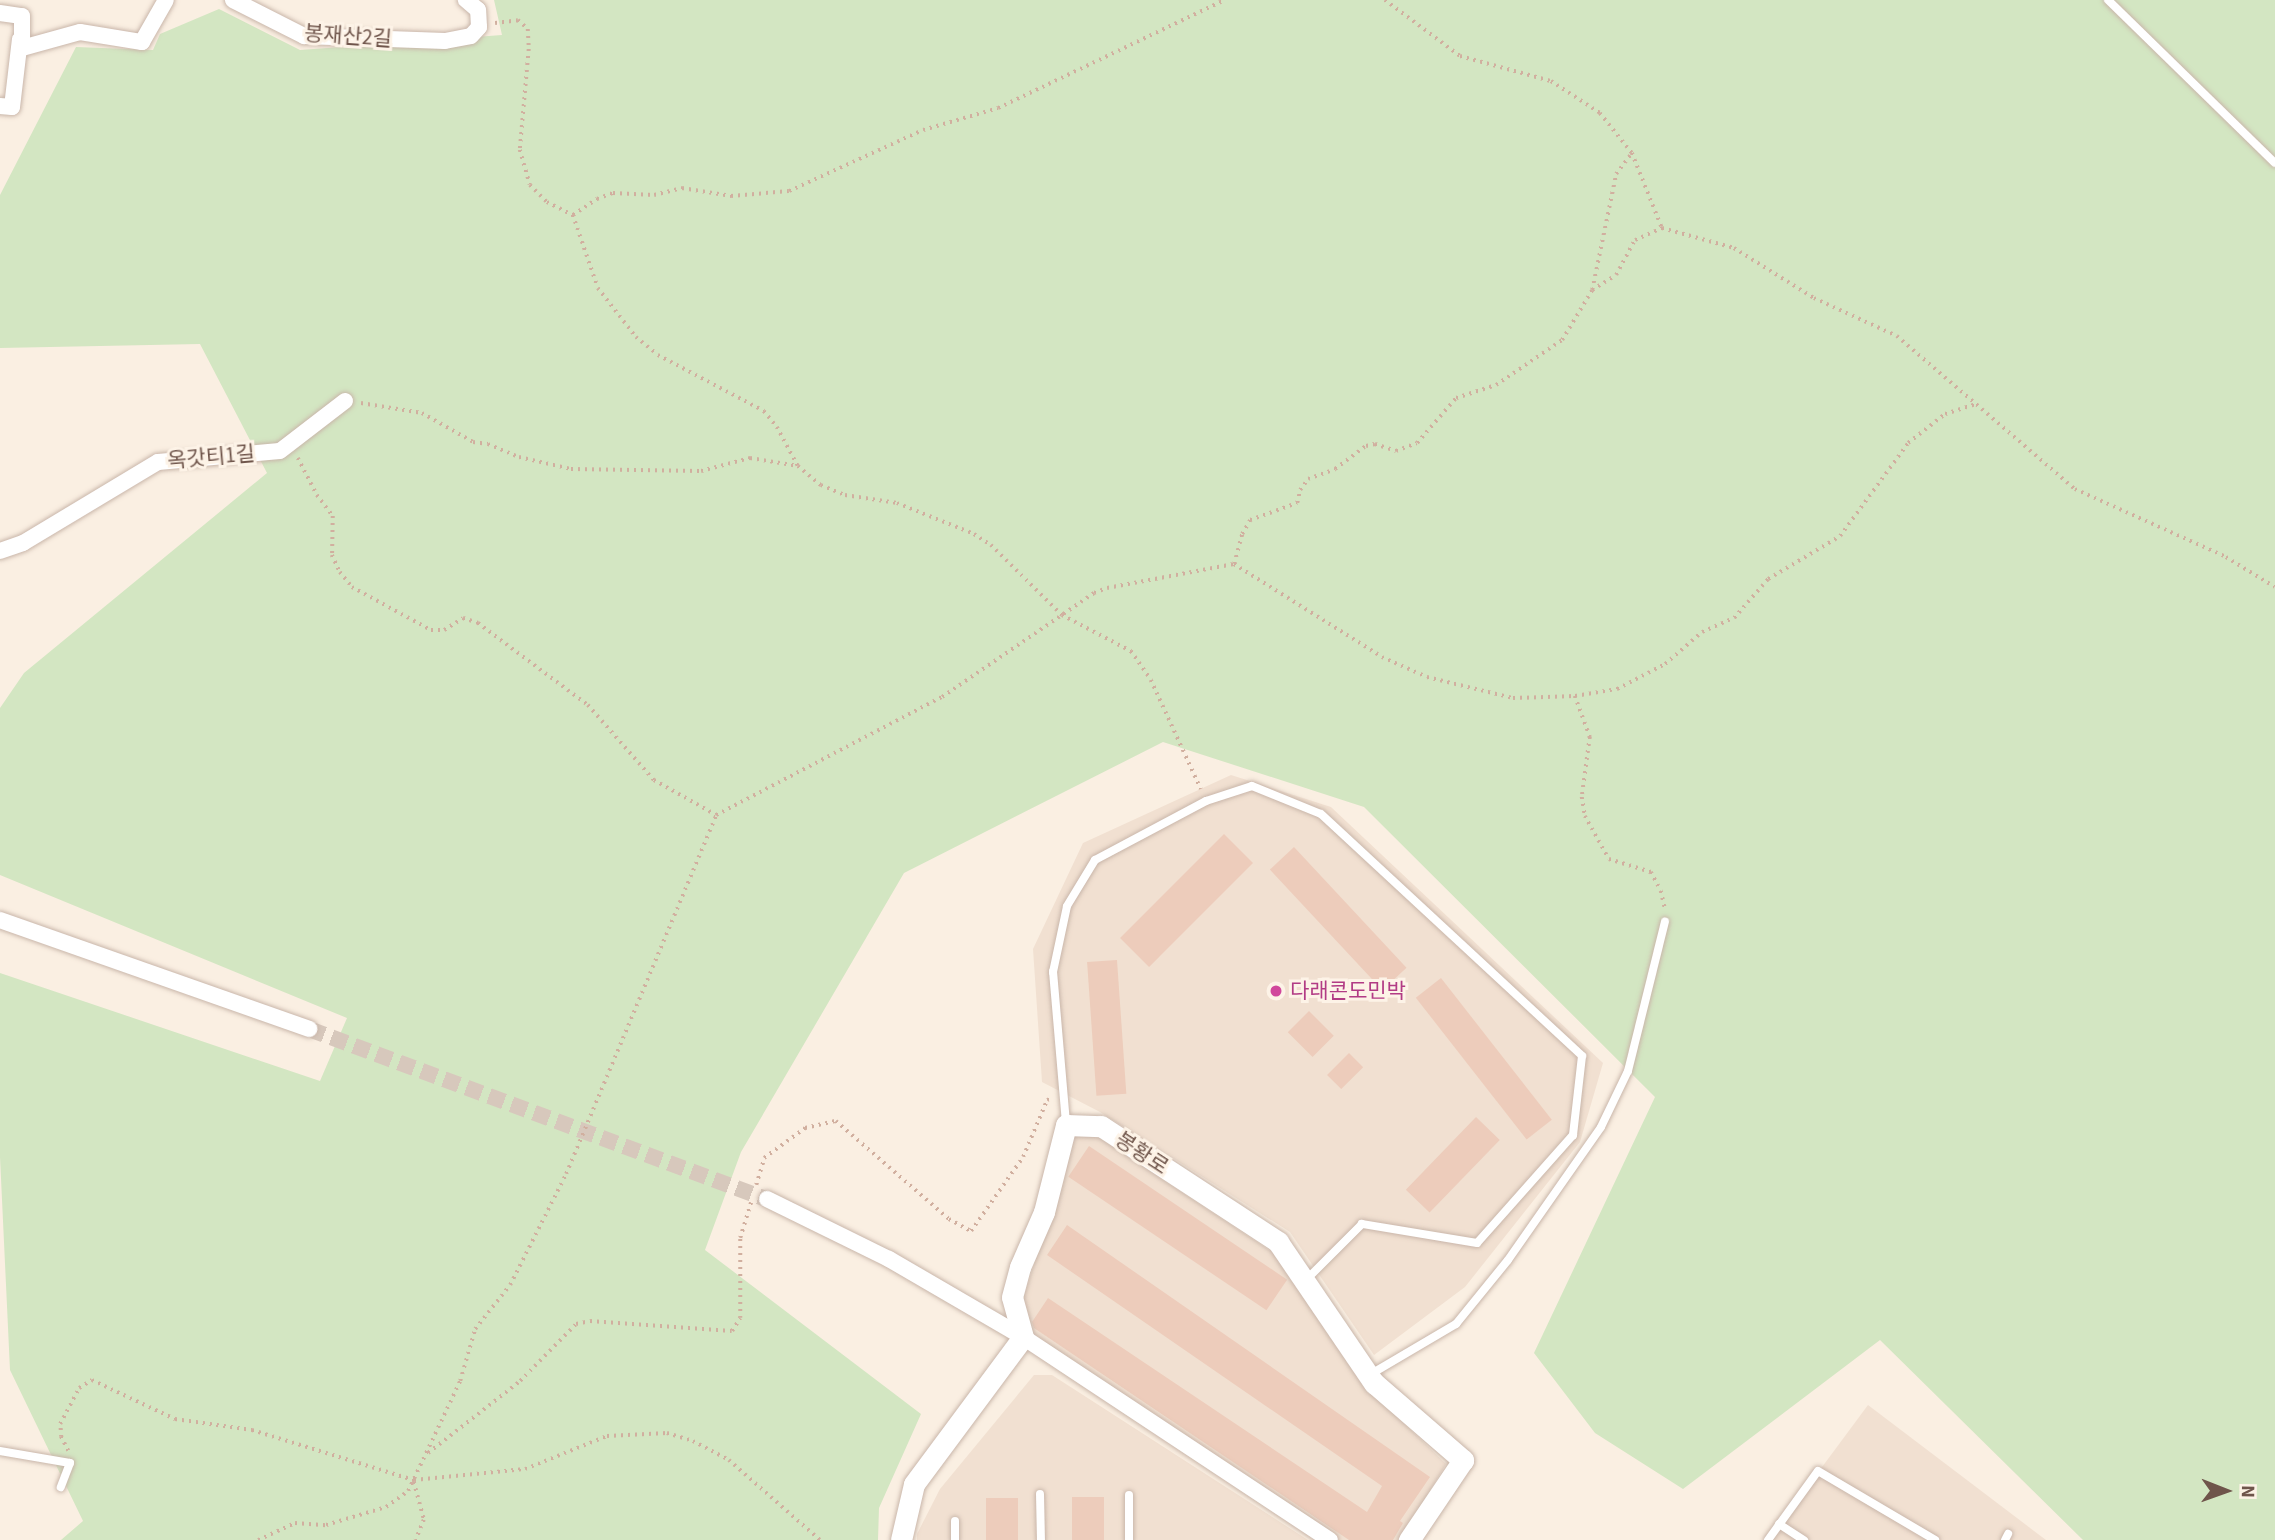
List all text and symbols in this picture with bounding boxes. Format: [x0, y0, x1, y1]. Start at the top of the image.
street label: 봉재산2길 [303, 20, 393, 52]
street label: 옥갓티1길 [166, 441, 256, 473]
place label: 다래콘도민박 [1290, 978, 1406, 1004]
marker: 다래콘도민박 [1268, 983, 1284, 999]
street label: 봉황로 [1111, 1127, 1173, 1179]
north arrow [2191, 1456, 2261, 1526]
text: N [2234, 1485, 2261, 1498]

